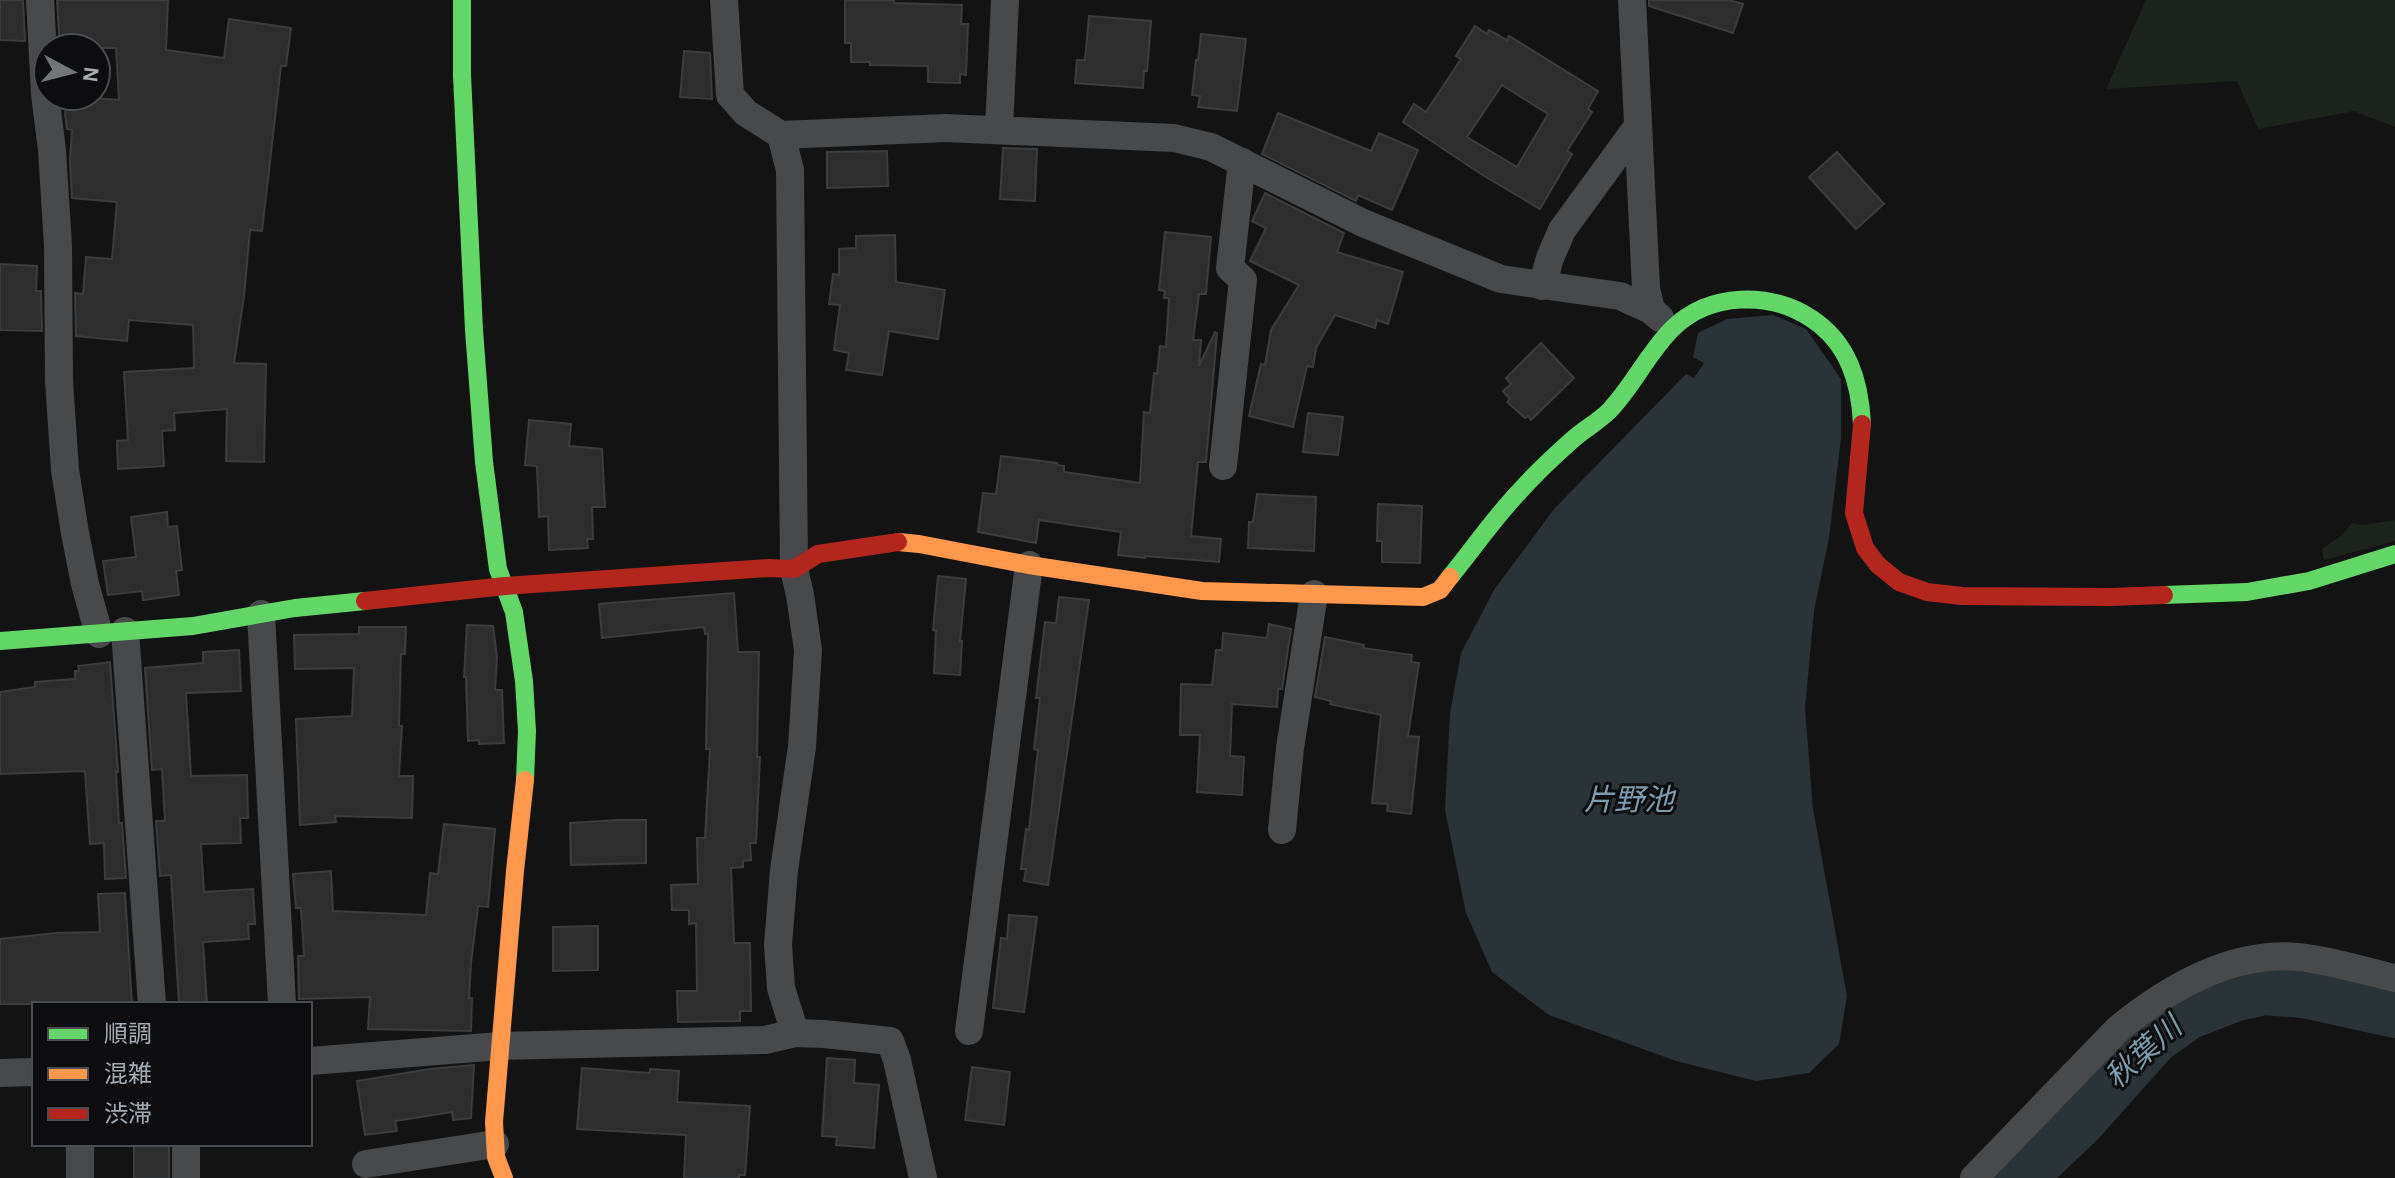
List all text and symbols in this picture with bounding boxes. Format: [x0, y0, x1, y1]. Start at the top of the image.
north arrow [32, 32, 112, 112]
text: N [79, 65, 103, 83]
water label: 片野池 [1584, 784, 1677, 816]
legend [32, 1002, 312, 1146]
water label: 秋葉川 [2099, 1008, 2190, 1094]
text: 順調 [104, 1022, 152, 1047]
text: 混雑 [104, 1061, 152, 1087]
text: 渋滞 [104, 1101, 152, 1127]

